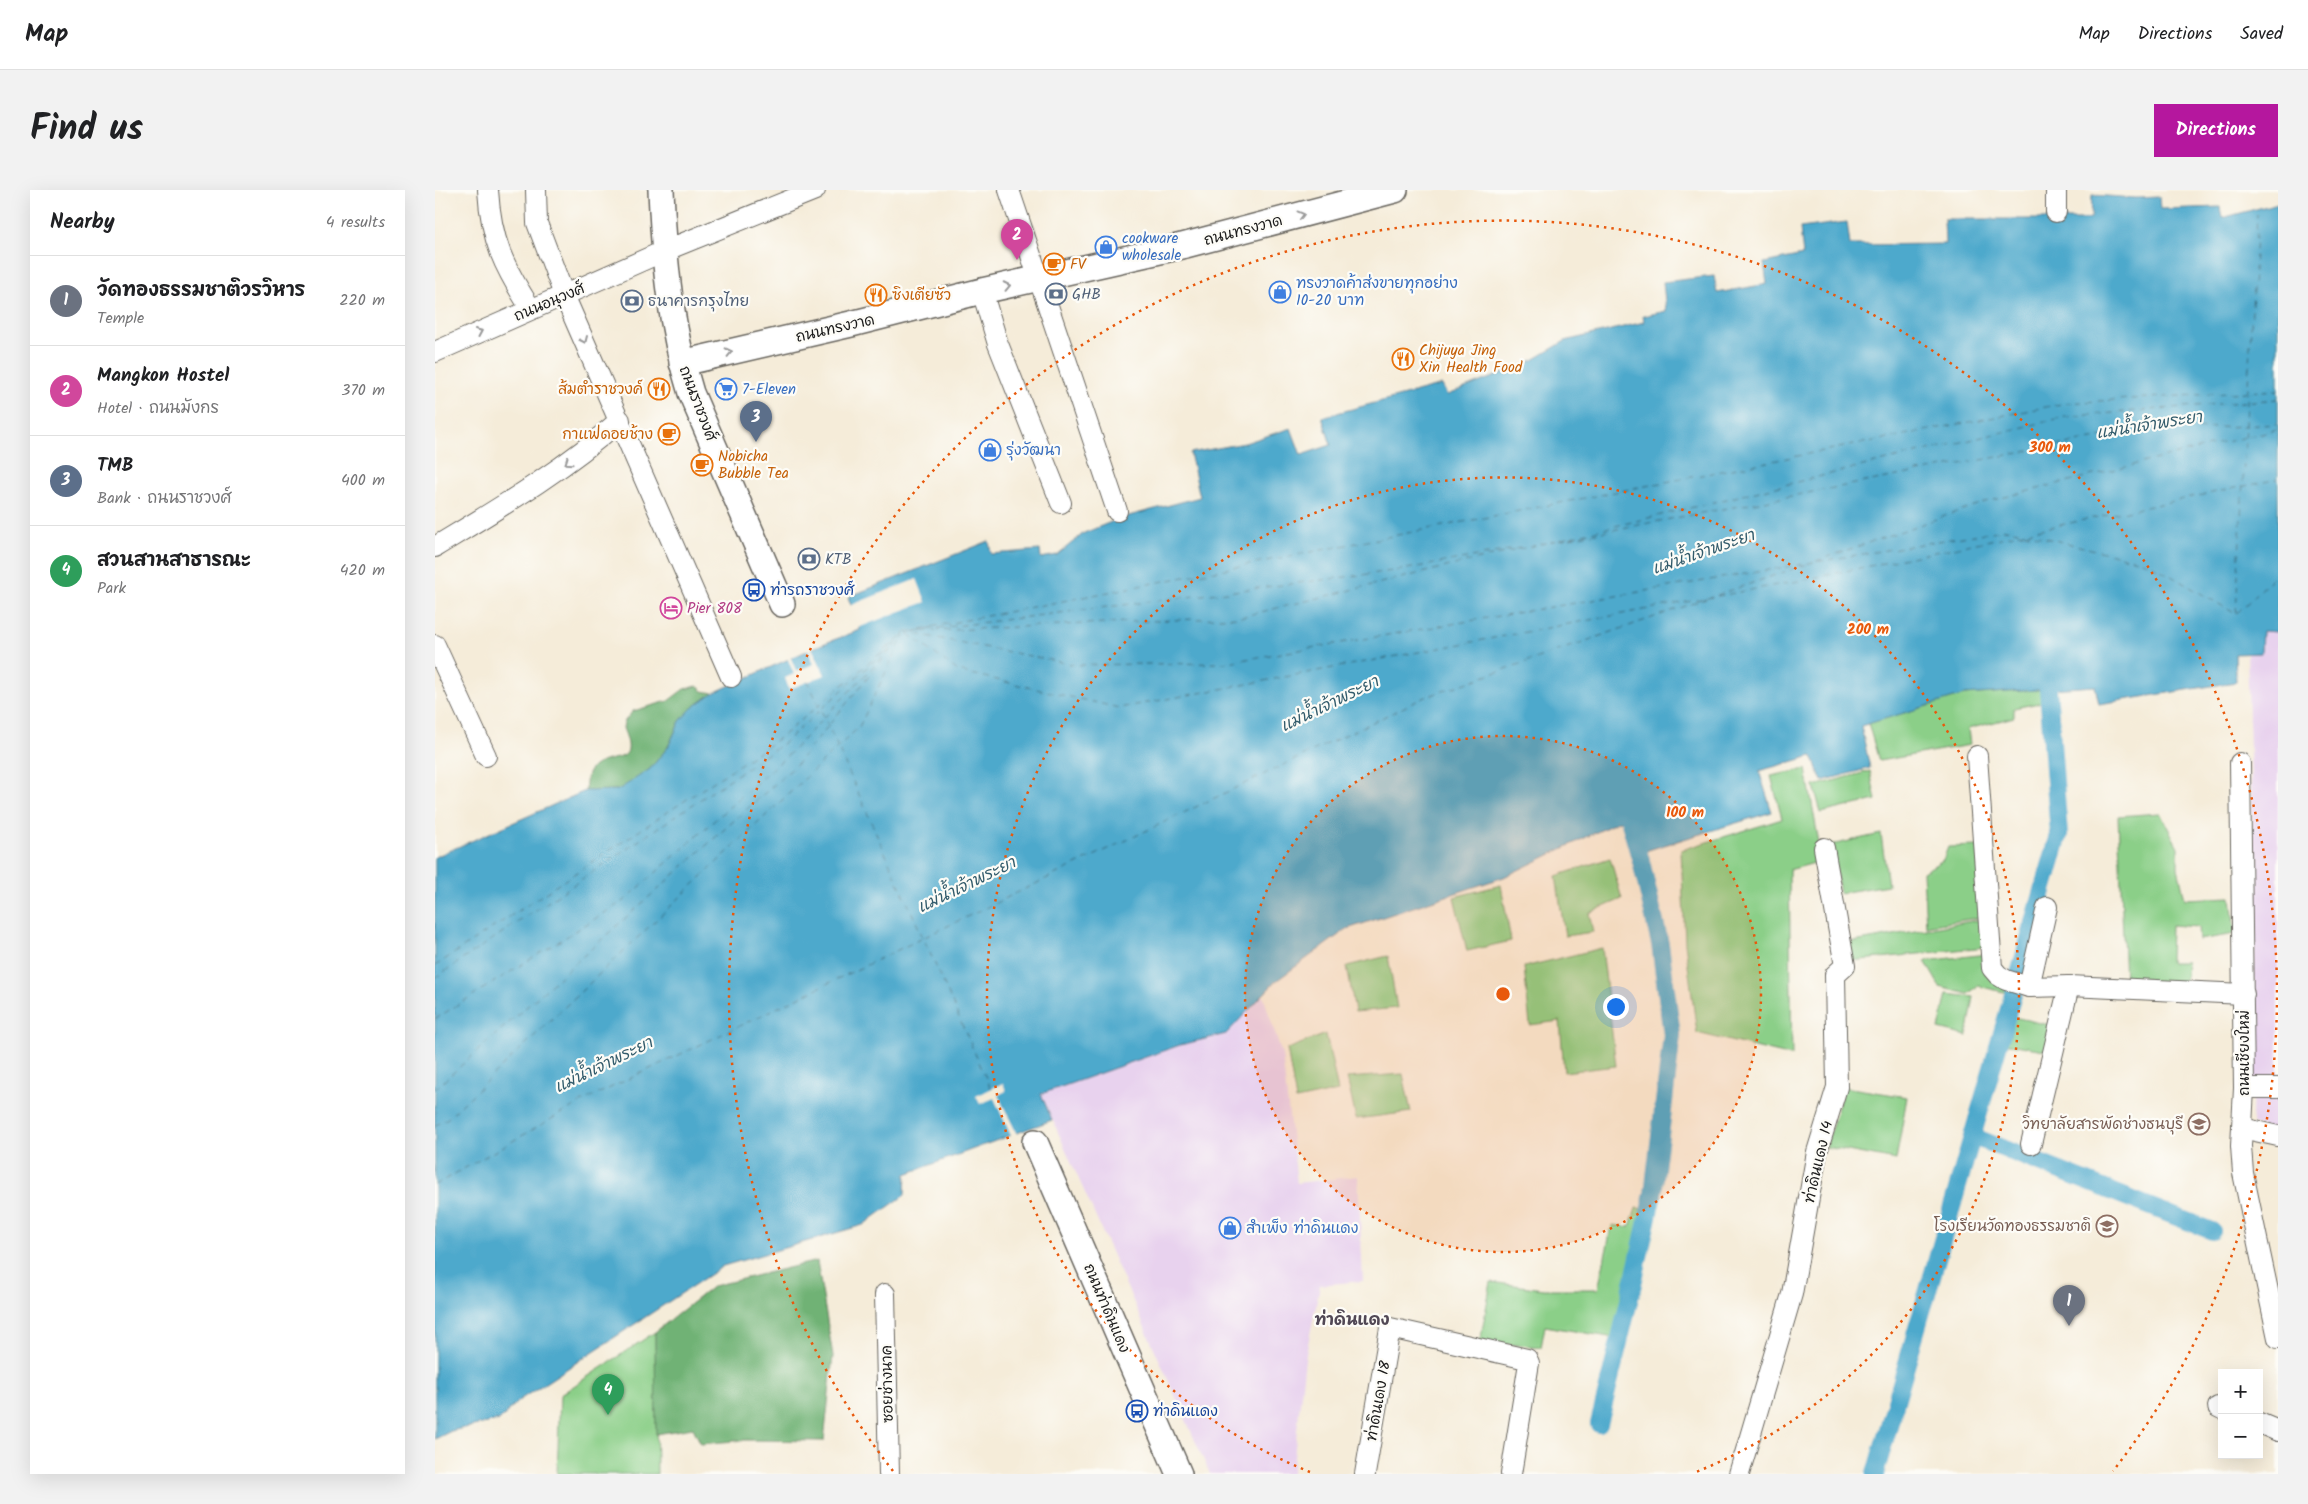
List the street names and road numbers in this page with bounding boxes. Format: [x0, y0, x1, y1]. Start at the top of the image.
street label: ถนนทรงวาด [1201, 209, 1285, 253]
street label: ถนนอนุวงศ์ [510, 277, 589, 329]
street label: ถนนทรงวาด [793, 308, 877, 350]
street label: ถนนราชวงศ์ [672, 362, 723, 445]
street label: ถนนเชียงใหม่ [2233, 1010, 2257, 1096]
street label: ท่าดินแดง 14 [1798, 1119, 1840, 1206]
street label: ถนนท่าดินแดง [1076, 1260, 1136, 1357]
street label: ซอยช่างนาค [875, 1345, 901, 1423]
street label: ท่าดินเดง 18 [1360, 1358, 1398, 1443]

